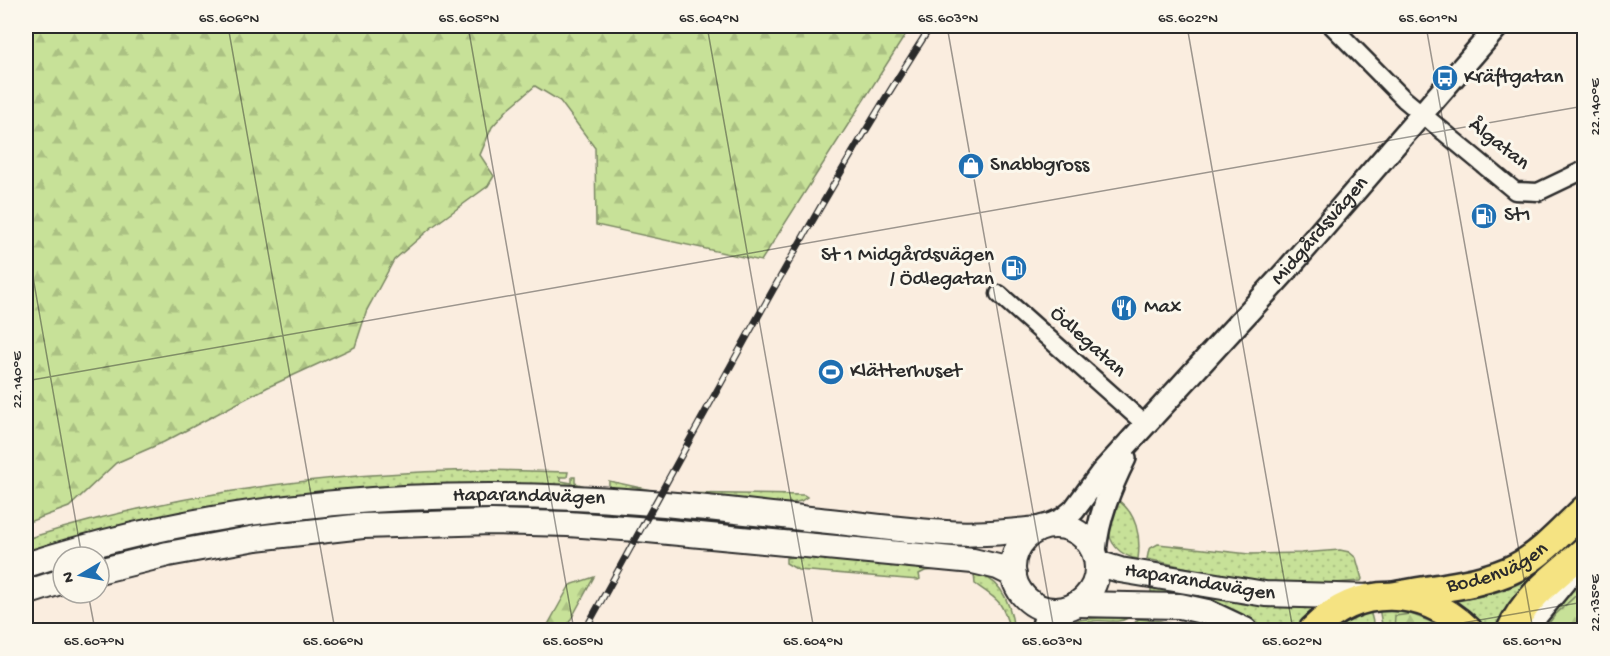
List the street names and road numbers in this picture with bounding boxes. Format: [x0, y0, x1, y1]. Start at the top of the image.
street label: Ålgatan [1462, 112, 1535, 177]
street label: Midgårdsvägen [1266, 172, 1375, 291]
street label: Ödlegatan [1044, 302, 1130, 384]
street label: Haparandavägen [453, 484, 606, 512]
street label: Bodenvägen [1444, 537, 1554, 600]
street label: Haparandavägen [1123, 558, 1276, 607]

